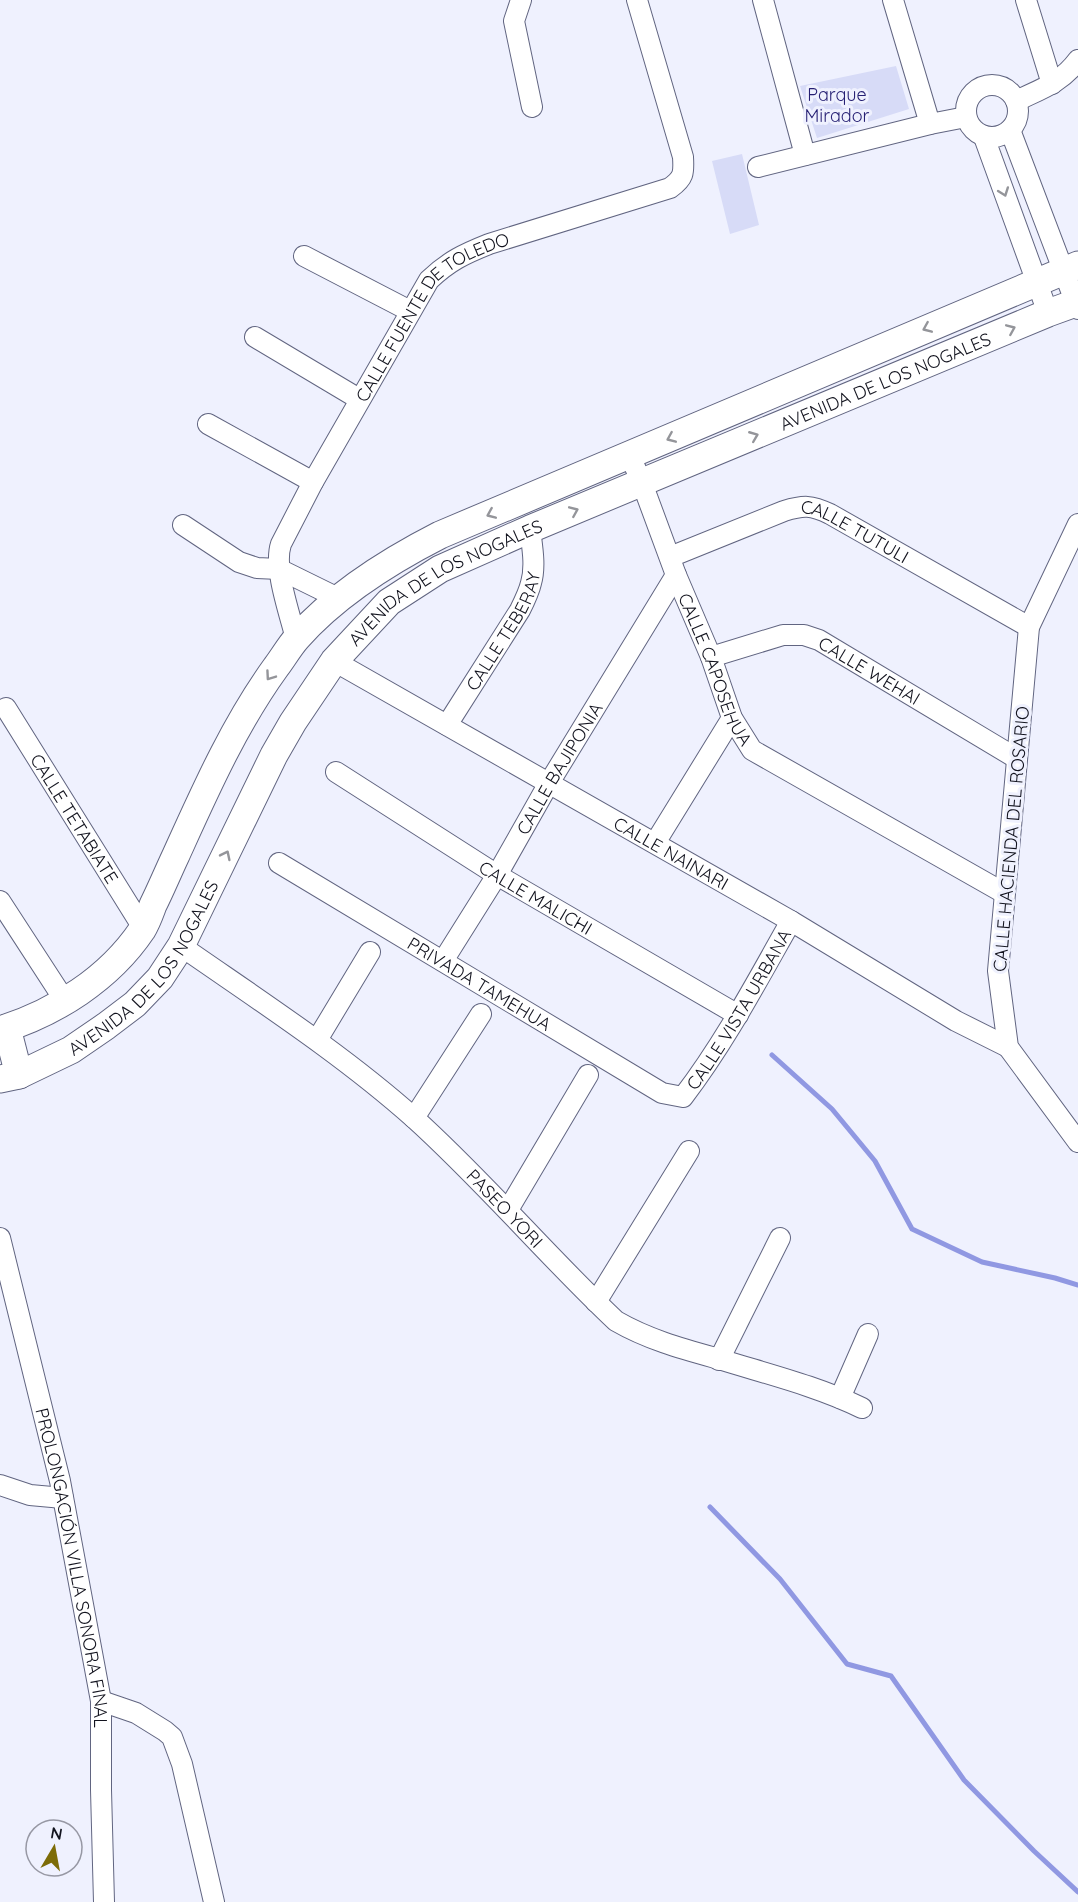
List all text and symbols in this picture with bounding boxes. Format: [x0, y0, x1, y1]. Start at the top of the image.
park label: Parque Mirador [804, 83, 870, 127]
one-way arrow [997, 186, 1010, 196]
street label: CALLE FUENTE DE TOLEDO [350, 227, 512, 406]
one-way arrow [922, 321, 933, 333]
one-way arrow [1005, 324, 1016, 336]
street label: AVENIDA DE LOS NOGALES [776, 327, 994, 435]
one-way arrow [666, 431, 677, 443]
one-way arrow [748, 431, 759, 443]
street label: CALLE TUTULI [801, 495, 913, 568]
one-way arrow [568, 506, 579, 518]
one-way arrow [486, 507, 497, 519]
street label: AVENIDA DE LOS NOGALES [343, 514, 546, 650]
street label: CALLE TEBERAY [460, 570, 545, 695]
street label: CALLE CAPOSEHUA [674, 590, 758, 750]
street label: CALLE WEHAI [815, 631, 925, 710]
one-way arrow [266, 669, 277, 680]
street label: CALLE BAJIPONIA [511, 698, 607, 838]
street label: CALLE HACIENDA DEL ROSARIO [988, 705, 1034, 973]
street label: CALLE TETABIATE [26, 749, 124, 887]
street label: CALLE NAINARI [610, 811, 733, 895]
one-way arrow [218, 851, 230, 862]
street label: CALLE MALICHI [475, 855, 597, 940]
street label: AVENIDA DE LOS NOGALES [63, 876, 223, 1060]
street label: CALLE VISTA URBANA [681, 925, 796, 1094]
street label: PRIVADA TAMEHUA [403, 931, 556, 1036]
street label: PASEO YORI [462, 1164, 548, 1252]
street label: PROLONGACIÓN VILLA SONORA FINAL [31, 1405, 113, 1728]
north arrow [24, 1818, 84, 1878]
text: N [49, 1822, 64, 1844]

